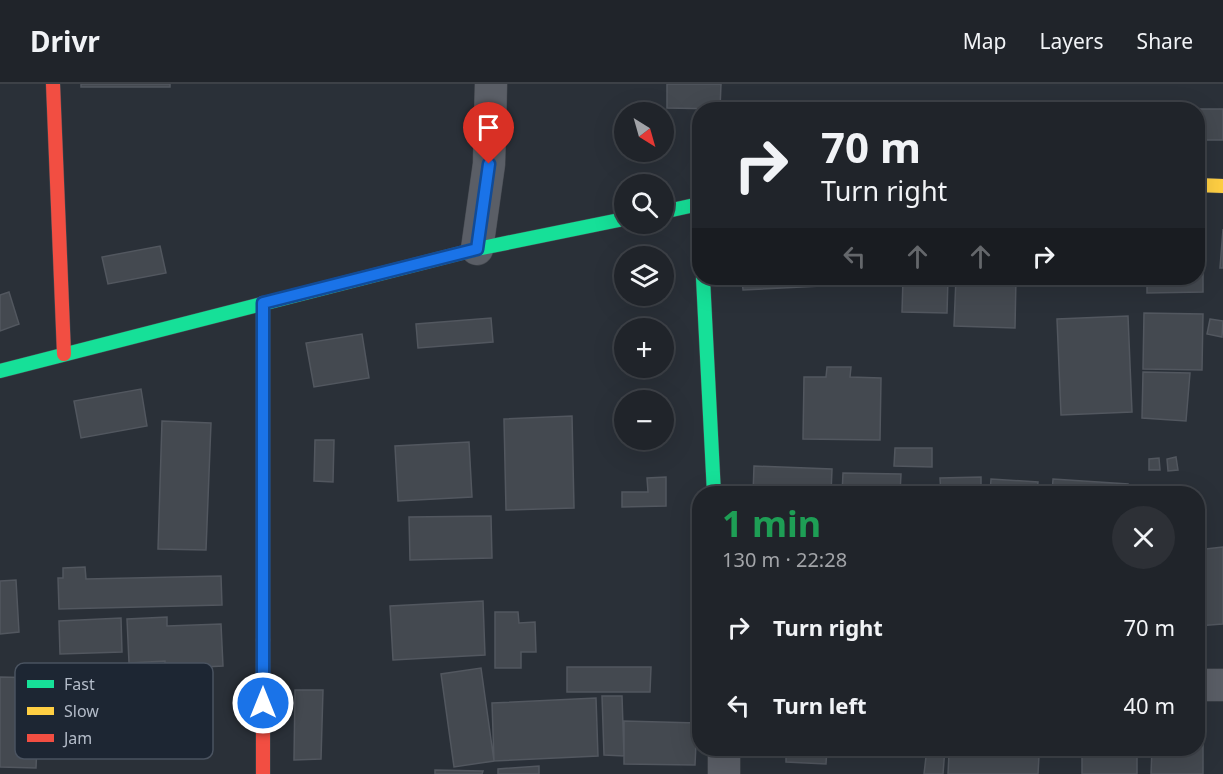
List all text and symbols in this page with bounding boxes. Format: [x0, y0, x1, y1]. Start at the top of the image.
text: Drivr [30, 22, 100, 60]
text: Map [963, 27, 1007, 55]
text: Layers [1040, 27, 1104, 55]
text: Share [1137, 27, 1193, 55]
pin [463, 102, 514, 164]
north arrow [614, 102, 674, 162]
map controls [614, 102, 674, 450]
icon: arrive [472, 111, 505, 144]
text: 70 m [821, 118, 921, 175]
icon: right [722, 126, 800, 204]
text: Turn right [821, 172, 947, 209]
button: search [614, 174, 674, 234]
icon: left [838, 240, 871, 273]
icon: ahead [901, 240, 934, 273]
icon: ahead [964, 240, 997, 273]
icon: right [1027, 240, 1060, 273]
button: layers [614, 246, 674, 306]
button: + [614, 318, 674, 378]
button: − [614, 390, 674, 450]
text: 1 min [722, 499, 821, 548]
button: close [1112, 506, 1175, 569]
text: 130 m · 22:28 [722, 546, 847, 573]
icon: right [722, 611, 755, 644]
text: Turn right [773, 612, 883, 642]
text: 70 m [1124, 612, 1175, 642]
legend [15, 663, 213, 759]
position arrow [231, 671, 295, 735]
text: Fast [64, 673, 95, 695]
icon: left [722, 689, 755, 722]
text: Turn left [773, 690, 867, 720]
text: 40 m [1124, 690, 1175, 720]
text: Slow [64, 700, 99, 722]
text: Jam [62, 727, 92, 749]

